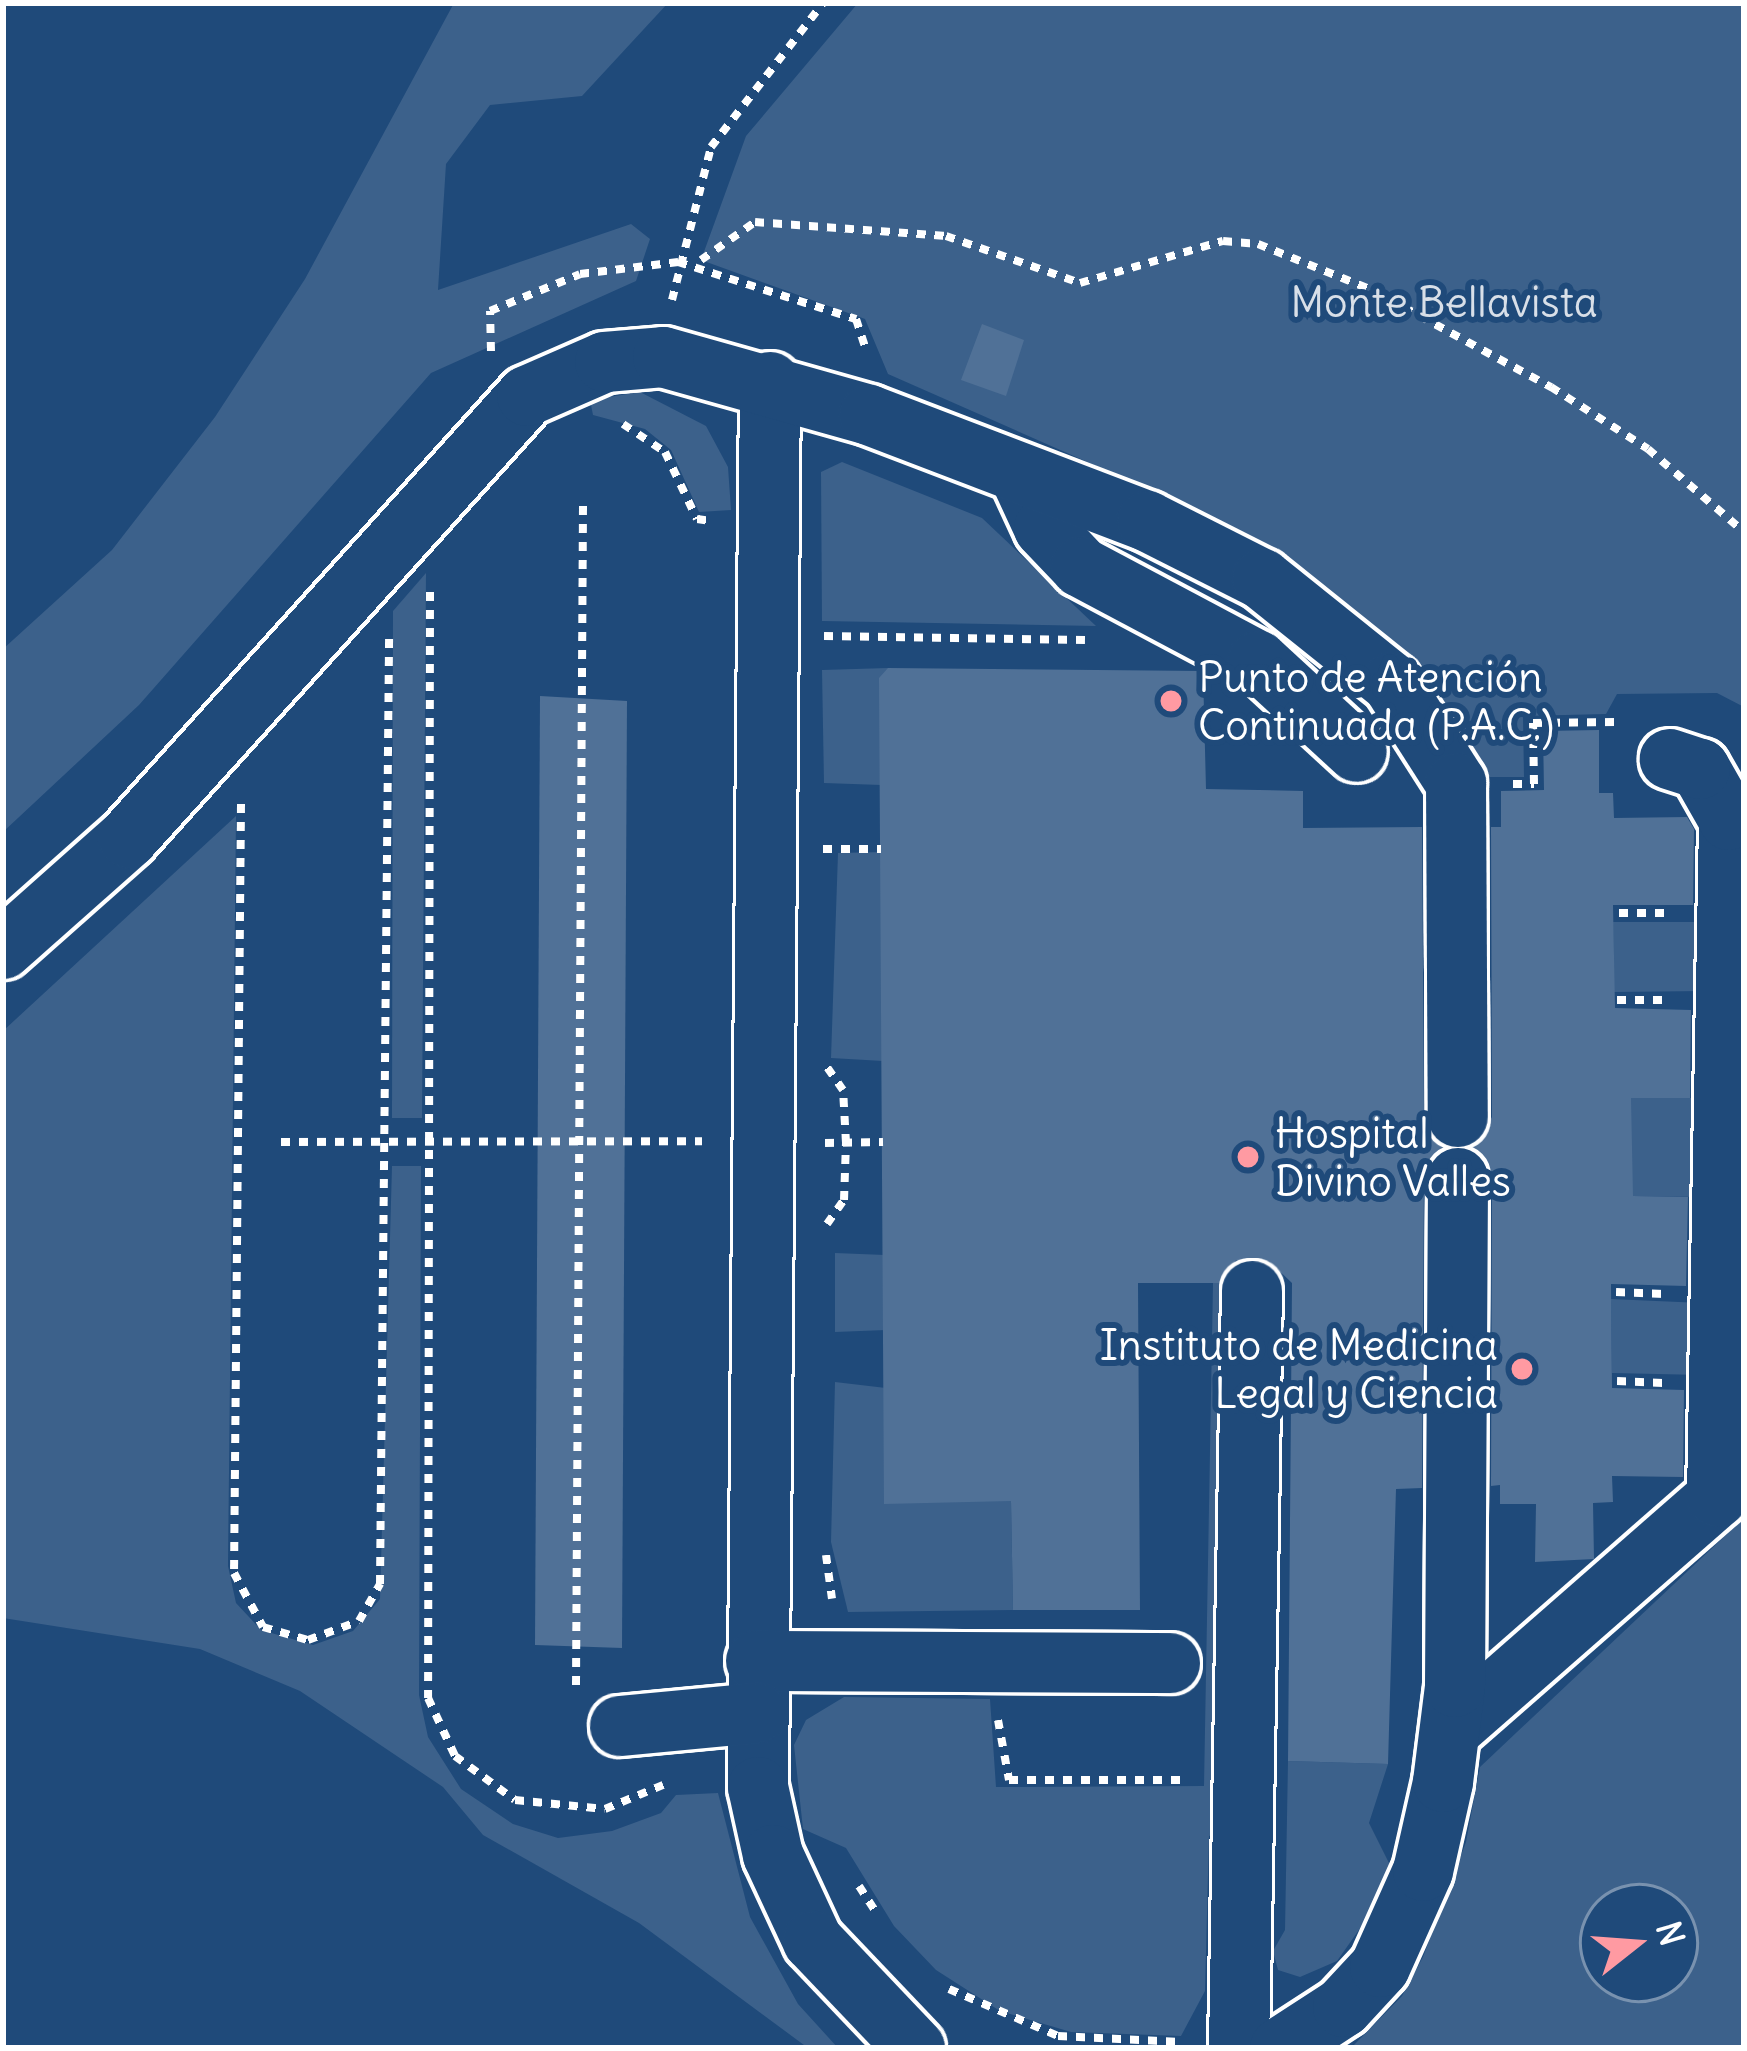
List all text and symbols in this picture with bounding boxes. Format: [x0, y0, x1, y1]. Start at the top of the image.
park label: Monte Bellavista [1290, 277, 1598, 327]
place label: Punto de Atención Continuada (P.A.C.) [1198, 652, 1554, 750]
marker: Punto de Atención Continuada (P.A.C.) [1155, 685, 1187, 717]
place label: Hospital Divino Valles [1275, 1108, 1511, 1206]
marker: Hospital Divino Valles [1232, 1141, 1264, 1173]
place label: Instituto de Medicina Legal y Ciencia [1100, 1320, 1498, 1418]
marker: Instituto de Medicina Legal y Ciencia [1509, 1356, 1535, 1382]
north arrow [1579, 1883, 1699, 2003]
text: N [1647, 1916, 1694, 1950]

